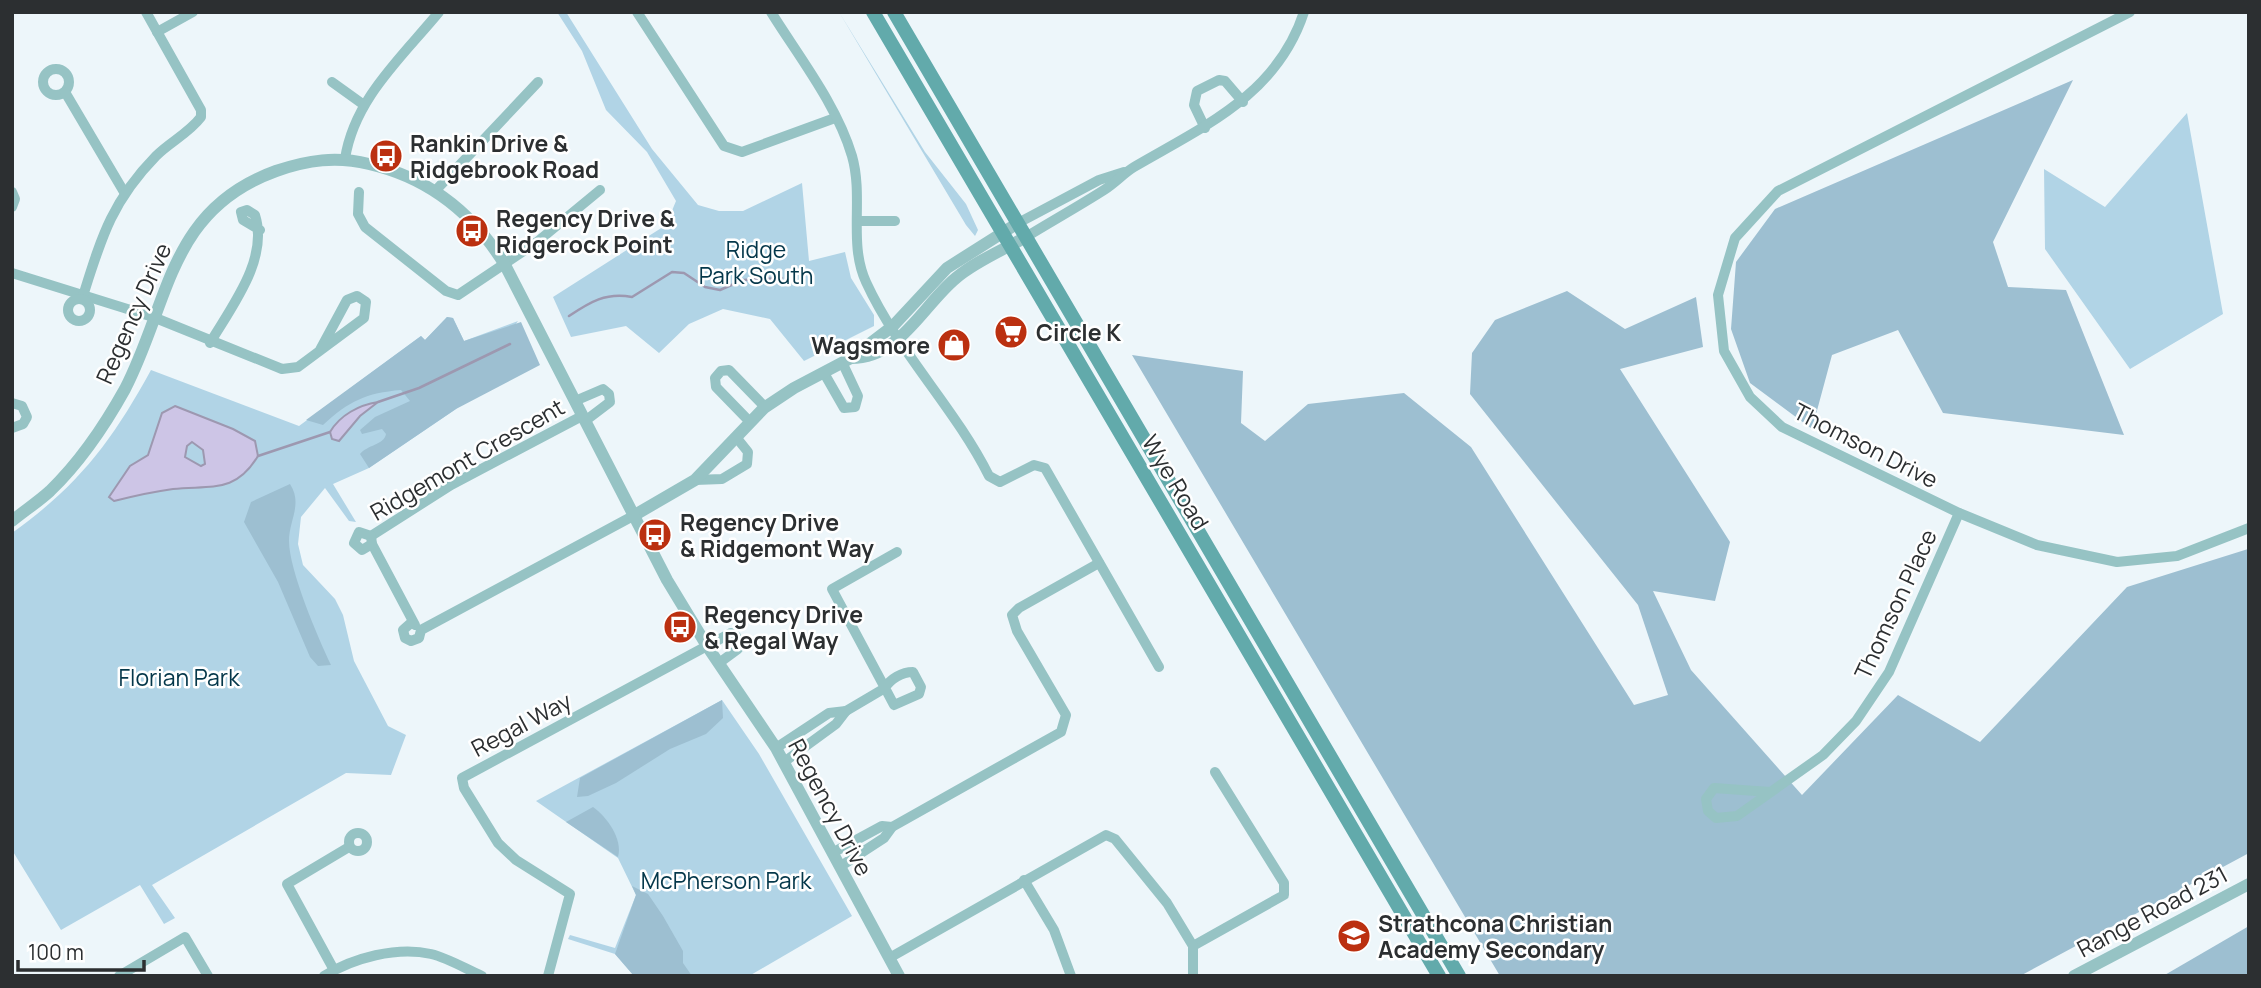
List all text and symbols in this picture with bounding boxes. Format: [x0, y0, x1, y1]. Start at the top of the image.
place label: Rankin Drive & Ridgebrook Road [410, 127, 599, 185]
bus stop icon: Rankin Drive & Ridgebrook Road [367, 137, 405, 175]
place label: Regency Drive & Ridgerock Point [496, 202, 676, 260]
bus stop icon: Regency Drive & Ridgerock Point [453, 212, 491, 250]
park label: Ridge Park South [699, 233, 813, 291]
street label: Regency Drive [88, 238, 178, 388]
supermarket icon: Circle K [992, 313, 1030, 351]
place label: Circle K [1036, 316, 1121, 348]
shop icon: Wagsmore [935, 326, 973, 364]
place label: Wagsmore [811, 329, 930, 361]
street label: Ridgemont Crescent [364, 390, 570, 528]
street label: Thomson Drive [1788, 395, 1944, 495]
street label: Wye Road [1135, 428, 1217, 536]
place label: Regency Drive & Ridgemont Way [680, 506, 874, 564]
bus stop icon: Regency Drive & Ridgemont Way [636, 516, 674, 554]
street label: Thomson Place [1846, 524, 1944, 684]
place label: Regency Drive & Regal Way [704, 598, 863, 656]
bus stop icon: Regency Drive & Regal Way [661, 608, 699, 646]
park label: Florian Park [118, 661, 240, 693]
street label: Regal Way [465, 684, 577, 764]
street label: Regency Drive [781, 733, 881, 881]
street label: Range Road 231 [2071, 858, 2233, 964]
park label: McPherson Park [641, 864, 812, 896]
place label: Strathcona Christian Academy Secondary [1378, 907, 1612, 965]
school or university icon: Strathcona Christian Academy Secondary [1335, 917, 1373, 955]
scale bar [18, 928, 144, 972]
text: 100 m [28, 938, 84, 966]

